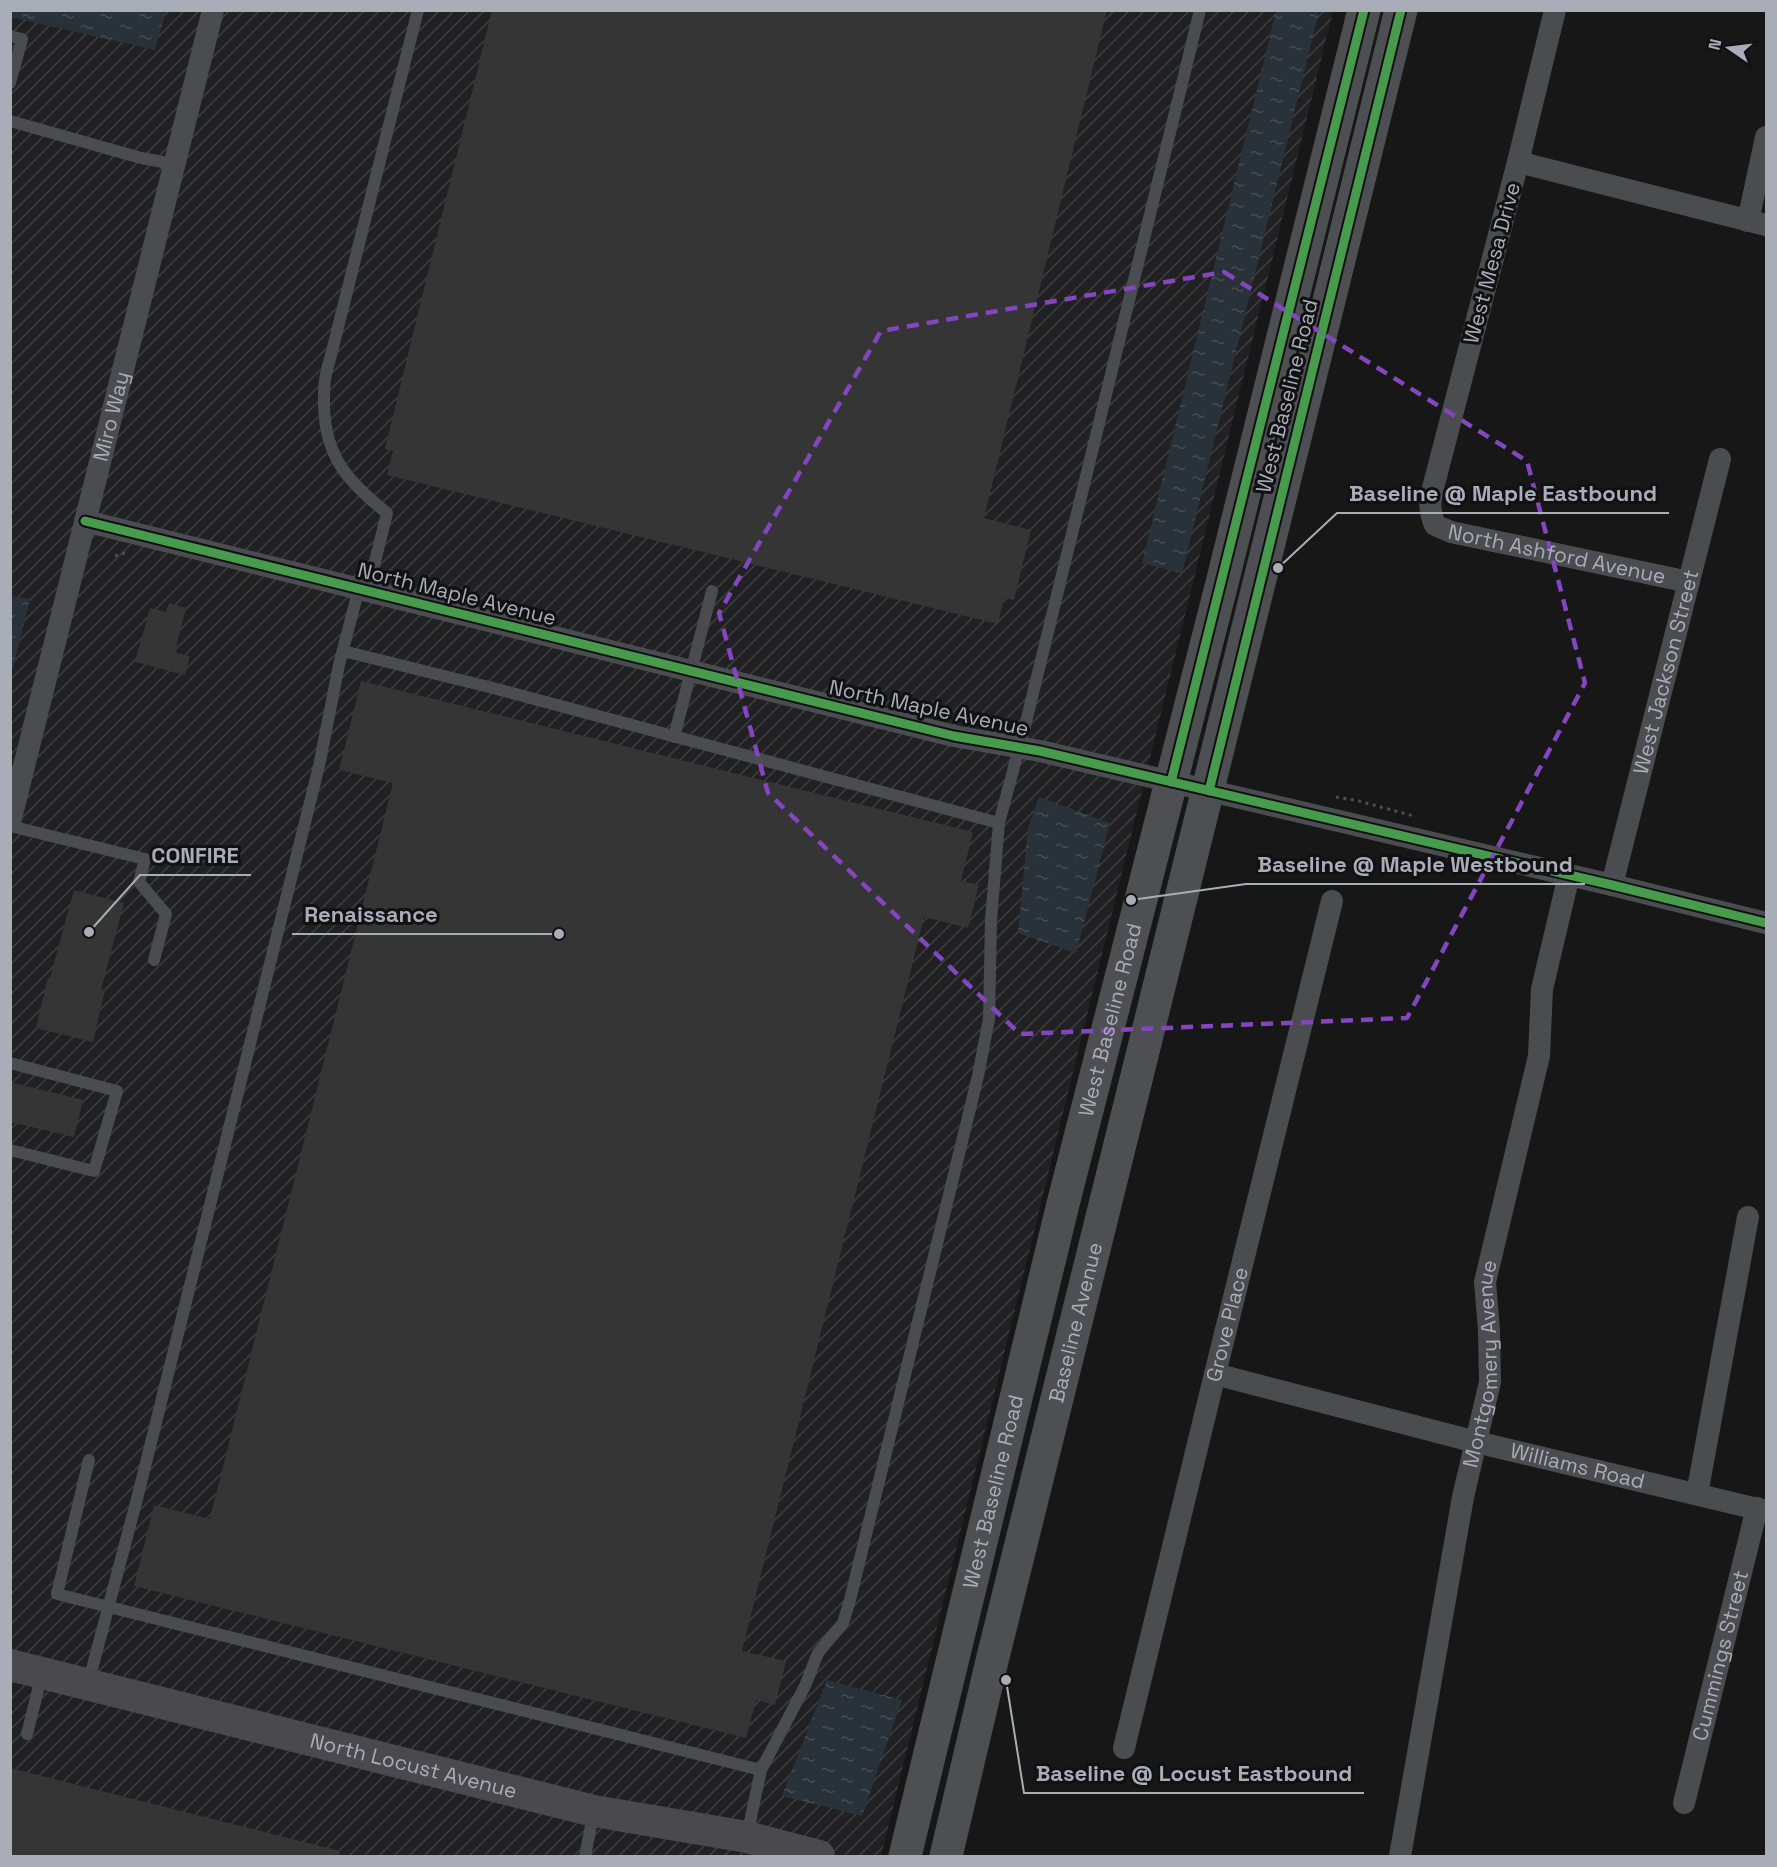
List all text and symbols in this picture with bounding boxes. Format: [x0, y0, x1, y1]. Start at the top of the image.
north arrow [1699, 18, 1759, 78]
text: N [1703, 37, 1726, 52]
street label: West Mesa Drive [1457, 179, 1526, 346]
street label: West Baseline Road [1249, 296, 1324, 495]
street label: Miro Way [87, 368, 135, 464]
callout: Baseline @ Maple Eastbound [1337, 473, 1669, 513]
text: Baseline @ Maple Eastbound [1349, 479, 1657, 507]
street label: North Ashford Avenue [1446, 518, 1668, 590]
street label: North Maple Avenue [355, 556, 559, 631]
street label: West Jackson Street [1627, 566, 1705, 777]
street label: North Maple Avenue [827, 673, 1031, 742]
callout: CONFIRE [140, 835, 251, 875]
text: CONFIRE [151, 841, 239, 869]
callout: Baseline @ Maple Westbound [1246, 844, 1585, 884]
text: Baseline @ Maple Westbound [1257, 850, 1573, 878]
callout: Renaissance [292, 894, 450, 934]
text: Renaissance [304, 900, 438, 928]
street label: West Baseline Road [1072, 920, 1147, 1119]
street label: Baseline Avenue [1042, 1239, 1108, 1405]
street label: Montgomery Avenue [1456, 1257, 1503, 1470]
street label: Grove Place [1200, 1264, 1254, 1384]
street label: West Baseline Road [956, 1392, 1029, 1591]
street label: Williams Road [1508, 1437, 1647, 1495]
street label: Cummings Street [1686, 1567, 1754, 1743]
street label: North Locust Avenue [307, 1727, 520, 1804]
callout: Baseline @ Locust Eastbound [1024, 1753, 1364, 1793]
text: Baseline @ Locust Eastbound [1036, 1759, 1352, 1787]

